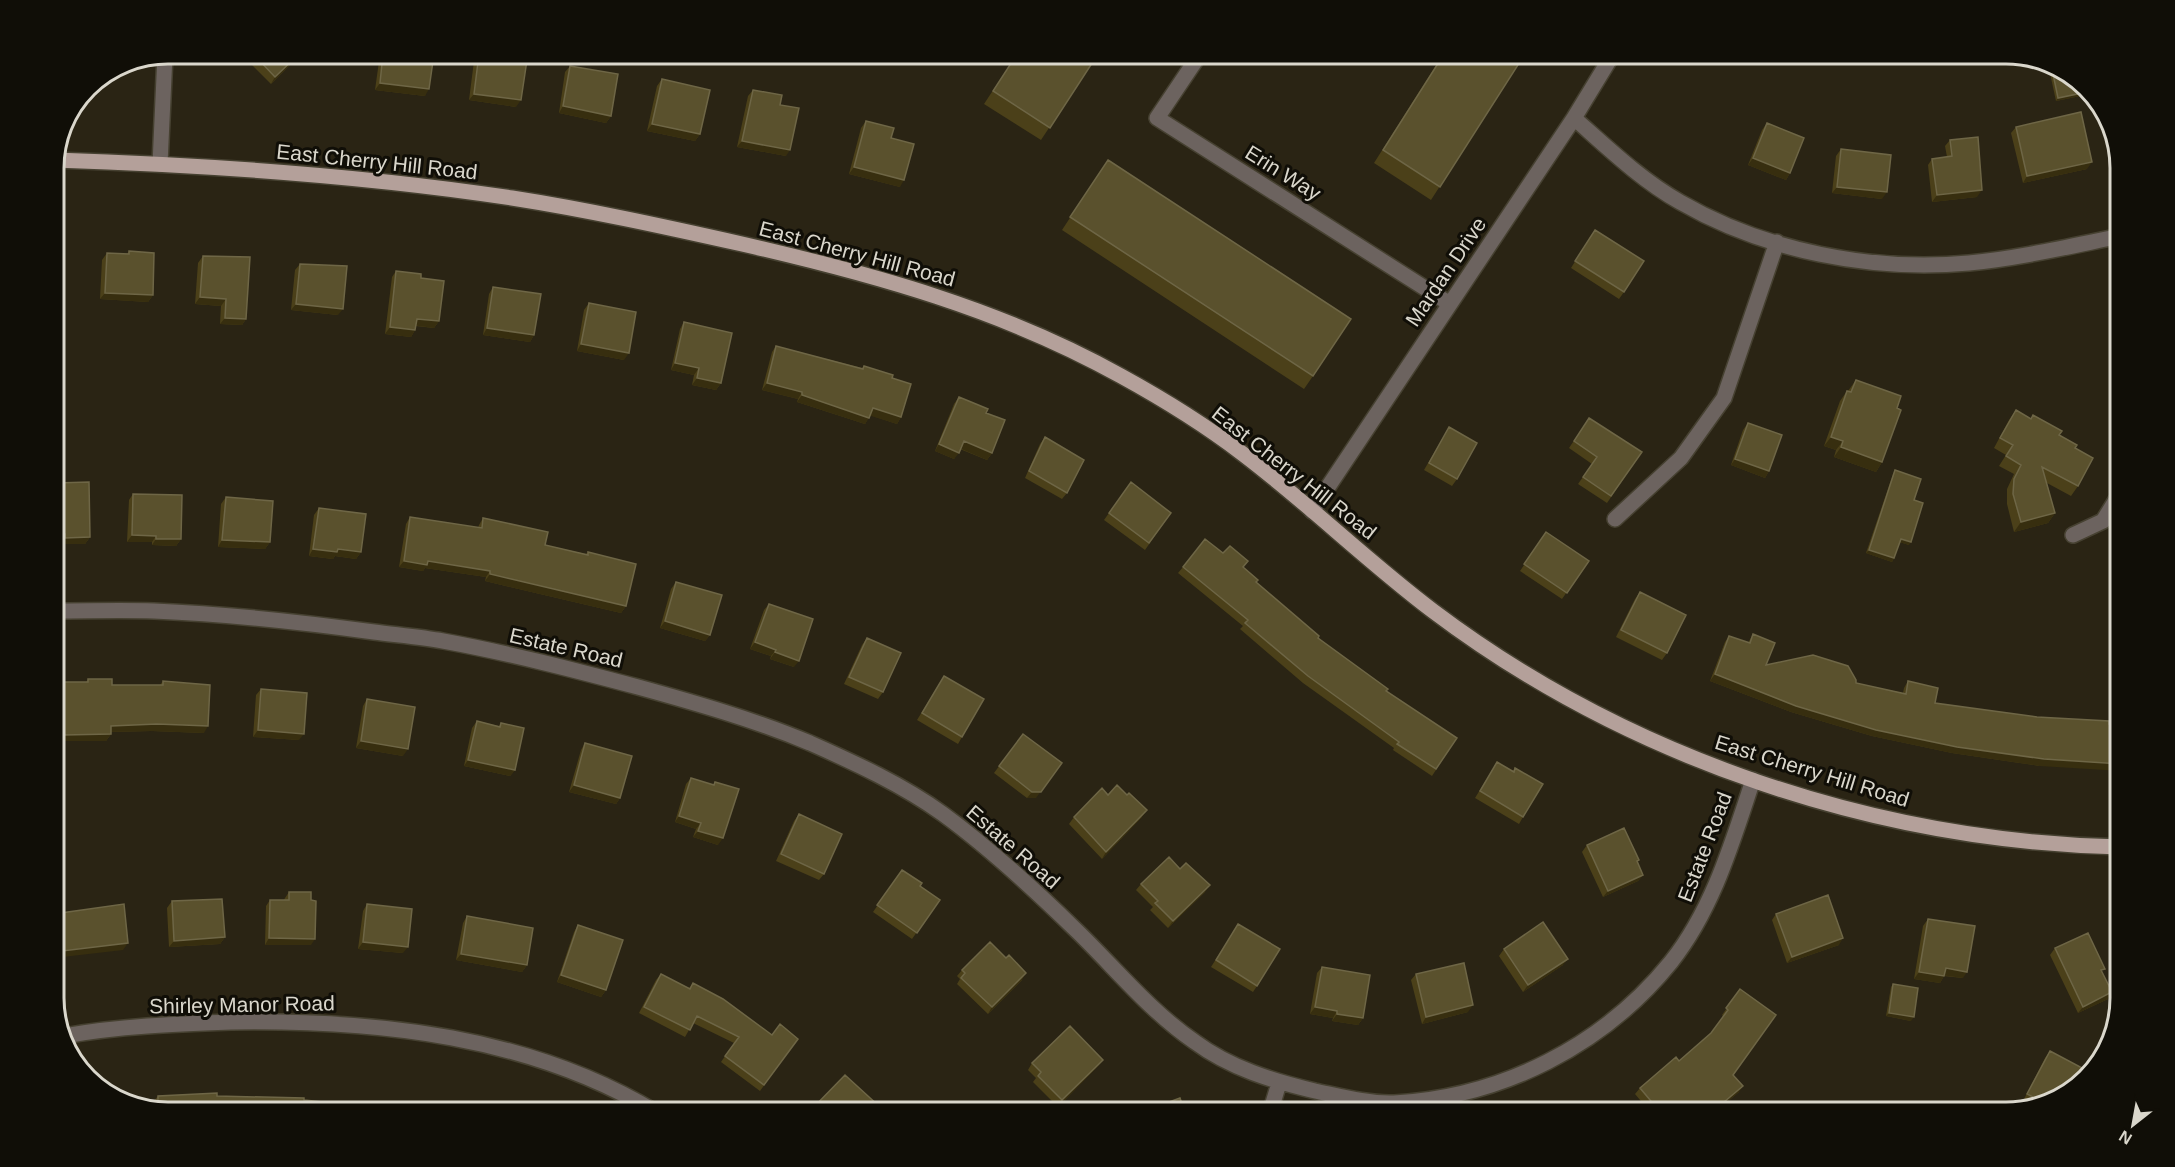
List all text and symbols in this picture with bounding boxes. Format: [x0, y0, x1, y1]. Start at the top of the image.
street label: East Cherry Hill Road [275, 140, 479, 183]
street label: Erin Way [1241, 140, 1326, 205]
street label: Mardan Drive [1401, 213, 1490, 330]
street label: East Cherry Hill Road [757, 216, 958, 291]
street label: East Cherry Hill Road [1208, 401, 1381, 544]
street label: Estate Road [507, 623, 625, 672]
street label: East Cherry Hill Road [1712, 730, 1912, 811]
street label: Estate Road [1673, 789, 1736, 905]
street label: Estate Road [962, 800, 1064, 893]
street label: Shirley Manor Road [149, 991, 335, 1018]
north arrow [2103, 1095, 2163, 1155]
text: N [2116, 1127, 2135, 1148]

